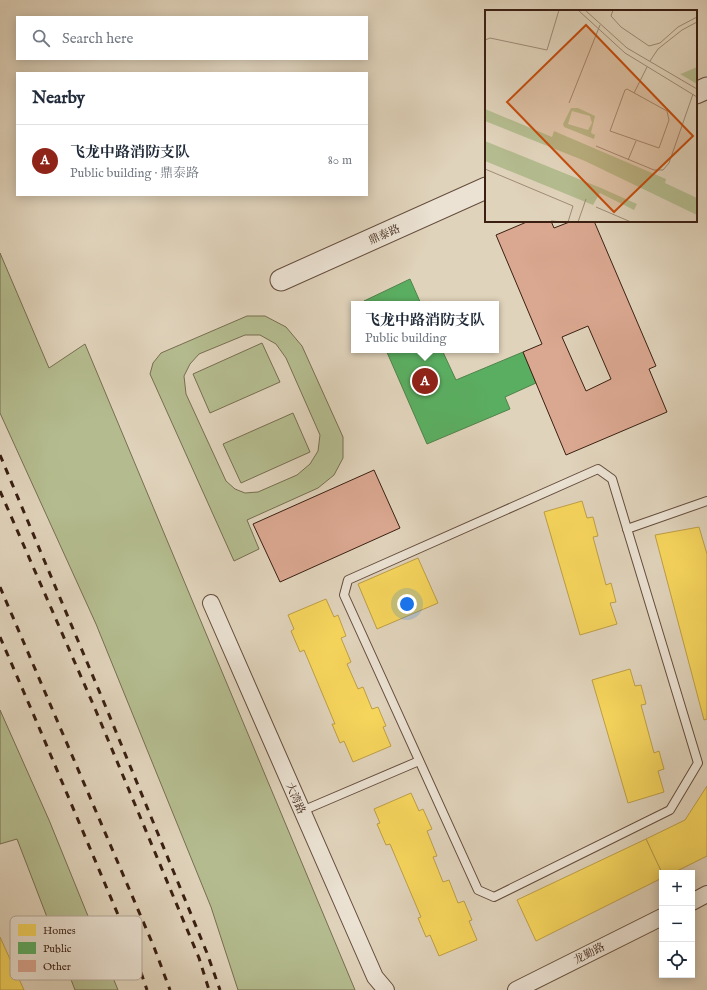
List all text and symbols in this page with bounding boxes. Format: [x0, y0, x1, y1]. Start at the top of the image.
inset map [485, 10, 697, 222]
search box [16, 16, 368, 60]
icon: search [30, 27, 52, 49]
text: Search here [62, 29, 133, 48]
text: Nearby [32, 88, 85, 109]
text: 飞龙中路消防支队 [70, 143, 190, 162]
text: A [41, 152, 49, 169]
text: 80 m [328, 152, 352, 169]
text: Public building · 鼎泰路 [70, 165, 199, 182]
street label: 鼎泰路 [366, 222, 402, 248]
popup [351, 301, 499, 353]
text: 飞龙中路消防支队 [365, 311, 485, 330]
text: Public building [365, 330, 447, 347]
pin: A [412, 366, 438, 396]
your location [397, 594, 417, 614]
street label: 大湾路 [282, 780, 308, 816]
map controls [659, 870, 695, 978]
button: + [659, 870, 695, 906]
button: − [659, 906, 695, 942]
legend [10, 916, 142, 980]
text: Homes [43, 924, 76, 938]
street label: 龙勤路 [572, 940, 607, 968]
text: Public [43, 942, 72, 956]
button: locate [659, 942, 695, 978]
text: Other [43, 960, 71, 974]

